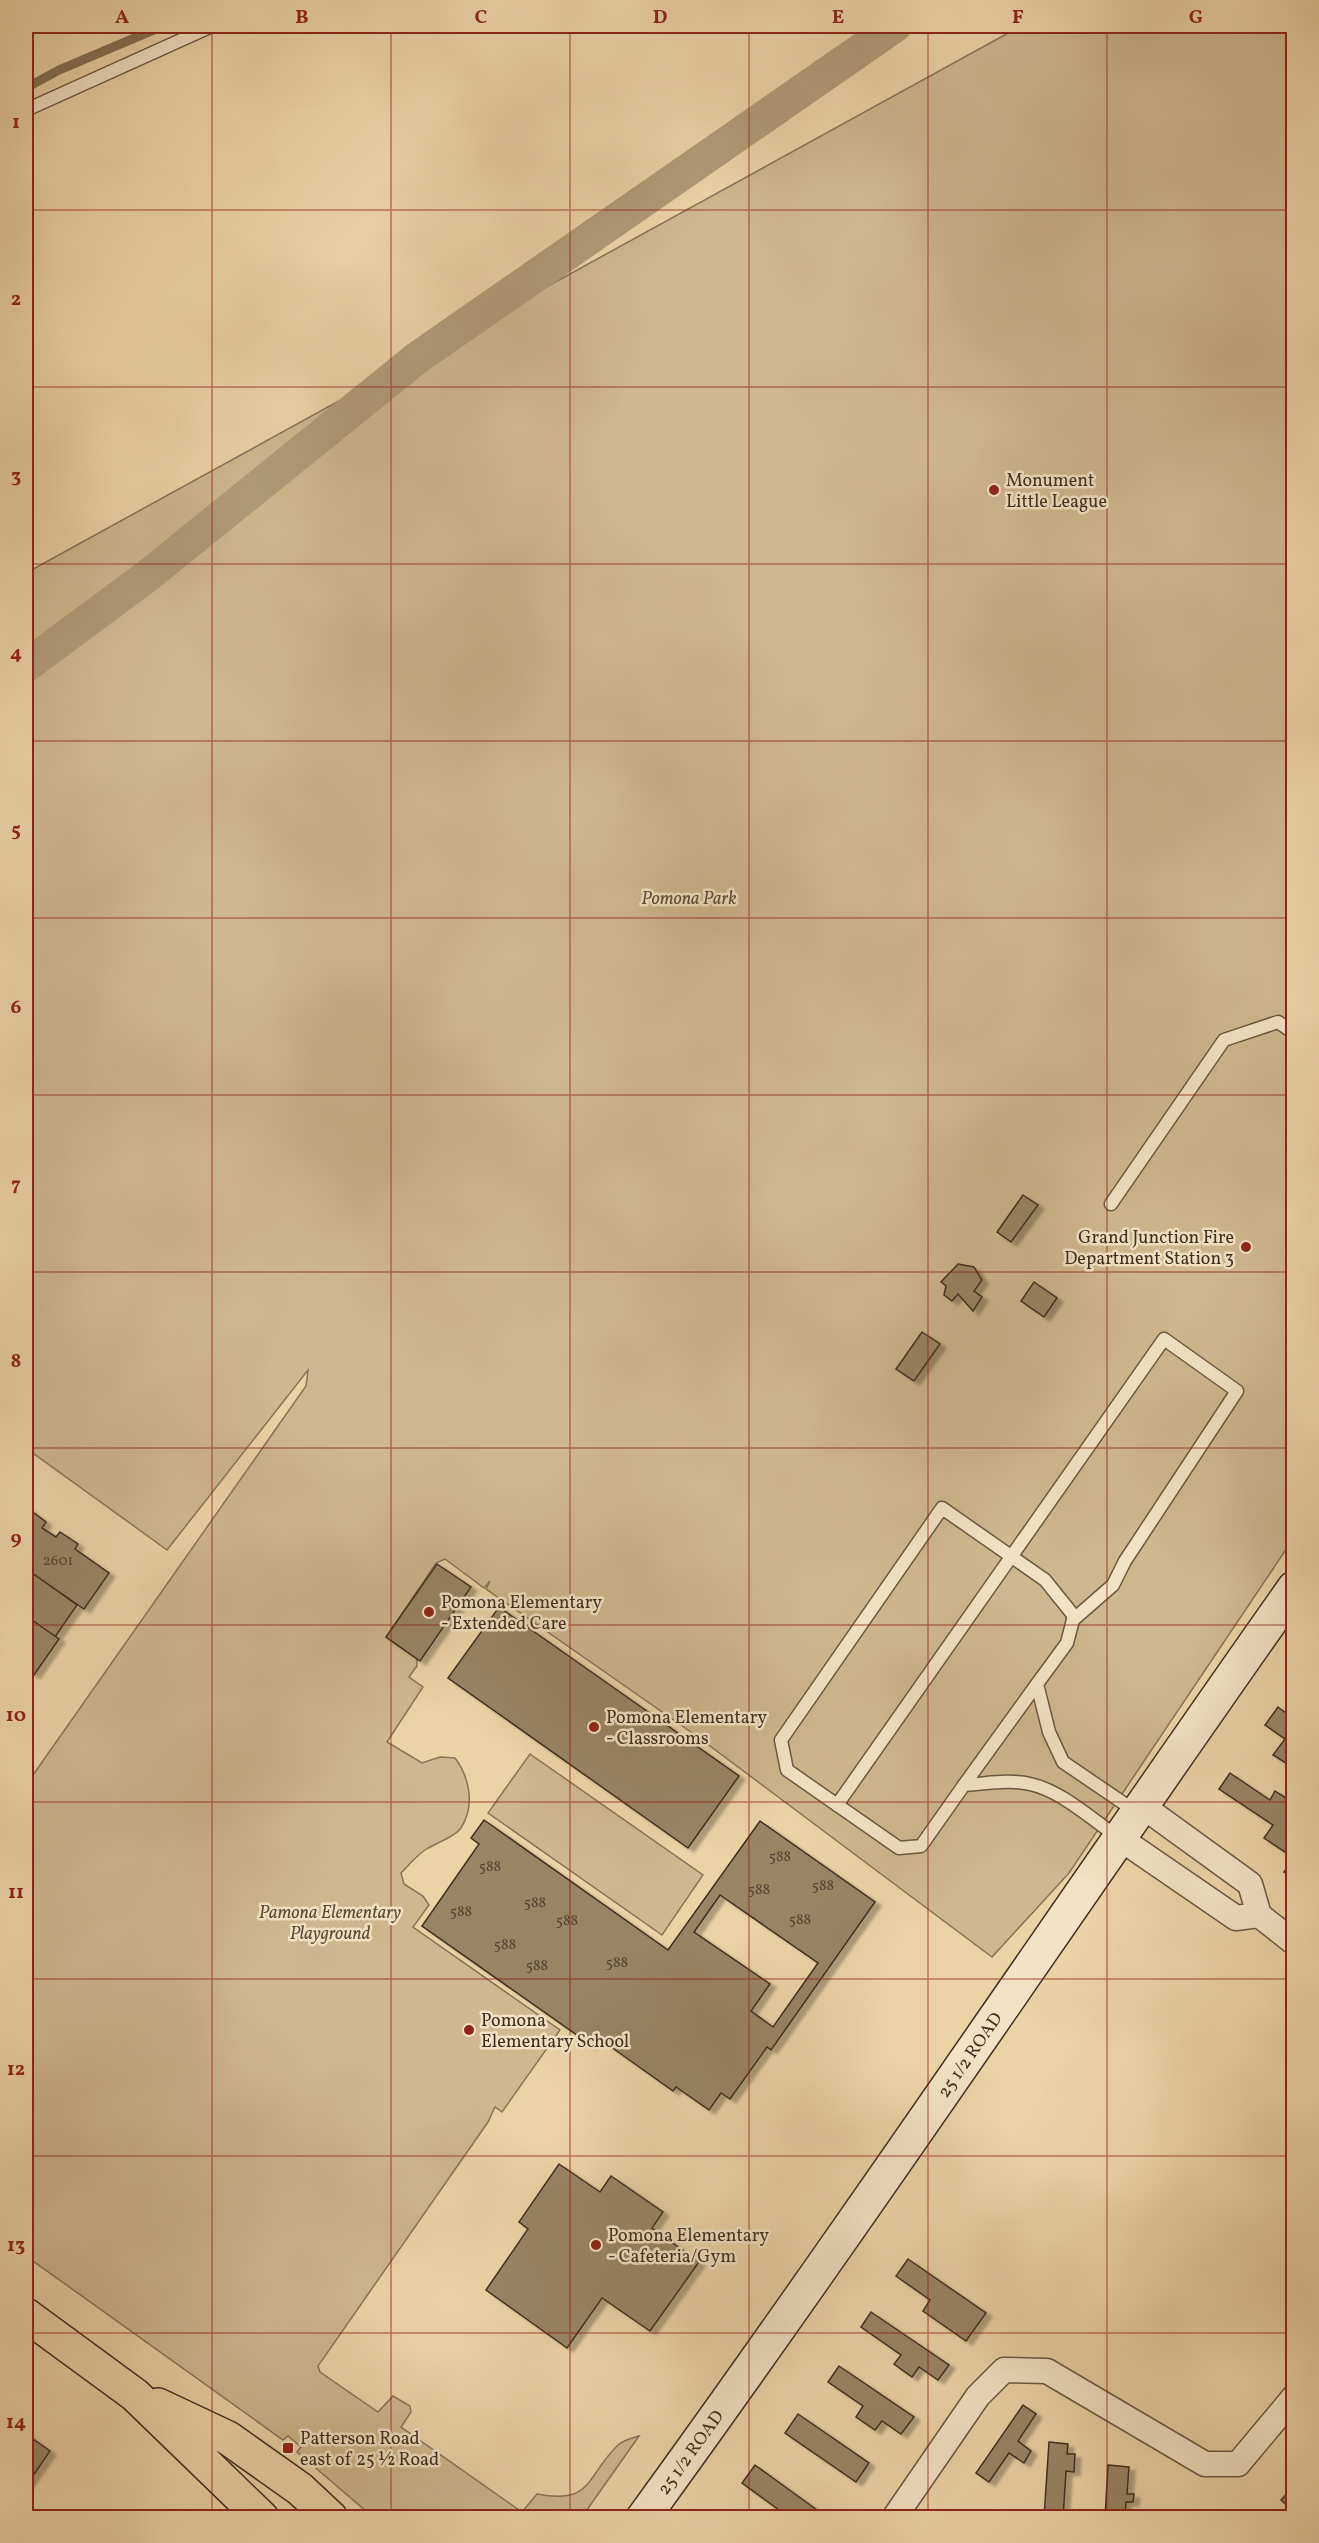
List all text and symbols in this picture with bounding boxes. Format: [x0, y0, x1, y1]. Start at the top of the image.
text: A [115, 4, 129, 32]
text: B [295, 4, 309, 32]
text: C [475, 4, 488, 32]
text: D [653, 4, 667, 32]
text: E [832, 4, 844, 32]
text: F [1012, 4, 1024, 32]
text: G [1189, 4, 1203, 32]
text: 1 [12, 109, 20, 137]
text: 2 [11, 286, 21, 314]
text: 3 [11, 463, 21, 491]
place label: Monument Little League [1006, 469, 1107, 515]
marker: Monument Little League [987, 483, 1001, 497]
text: 4 [10, 640, 22, 668]
text: 5 [11, 817, 21, 845]
park label: Pomona Park [641, 887, 737, 912]
text: 6 [11, 994, 22, 1022]
text: 7 [11, 1171, 21, 1199]
place label: Grand Junction Fire Department Station 3 [1064, 1226, 1234, 1272]
marker: Grand Junction Fire Department Station 3 [1239, 1240, 1253, 1254]
text: 8 [11, 1348, 21, 1376]
text: 9 [10, 1525, 22, 1553]
house number: 2601 [43, 1551, 73, 1572]
place label: Pomona Elementary - Extended Care [441, 1591, 602, 1637]
marker: Pomona Elementary - Extended Care [422, 1605, 436, 1619]
text: 10 [6, 1702, 26, 1730]
place label: Pomona Elementary - Classrooms [606, 1706, 767, 1752]
marker: Pomona Elementary - Classrooms [587, 1720, 601, 1734]
house number: 588 [769, 1847, 791, 1868]
house number: 588 [479, 1857, 501, 1878]
house number: 588 [812, 1876, 834, 1897]
text: 11 [8, 1879, 24, 1907]
house number: 588 [748, 1880, 770, 1901]
house number: 588 [524, 1893, 546, 1914]
park label: Pamona Elementary Playground [259, 1901, 401, 1947]
house number: 588 [450, 1902, 472, 1923]
house number: 588 [789, 1910, 811, 1931]
house number: 588 [556, 1911, 578, 1932]
house number: 588 [494, 1935, 516, 1956]
house number: 588 [606, 1953, 628, 1974]
house number: 588 [526, 1956, 548, 1977]
street label: 25 1/2 ROAD [932, 2008, 1009, 2103]
place label: Pomona Elementary School [481, 2009, 629, 2055]
marker: Pomona Elementary School [462, 2023, 476, 2037]
text: 12 [7, 2056, 25, 2084]
place label: Pomona Elementary - Cafeteria/Gym [608, 2224, 769, 2270]
text: 13 [7, 2232, 25, 2260]
marker: Pomona Elementary - Cafeteria/Gym [589, 2238, 603, 2252]
street label: 25 1/2 ROAD [653, 2406, 731, 2501]
text: 14 [6, 2409, 26, 2437]
place label: Patterson Road east of 25 ½ Road [300, 2427, 439, 2473]
marker: Patterson Road east of 25 ½ Road [281, 2441, 295, 2455]

